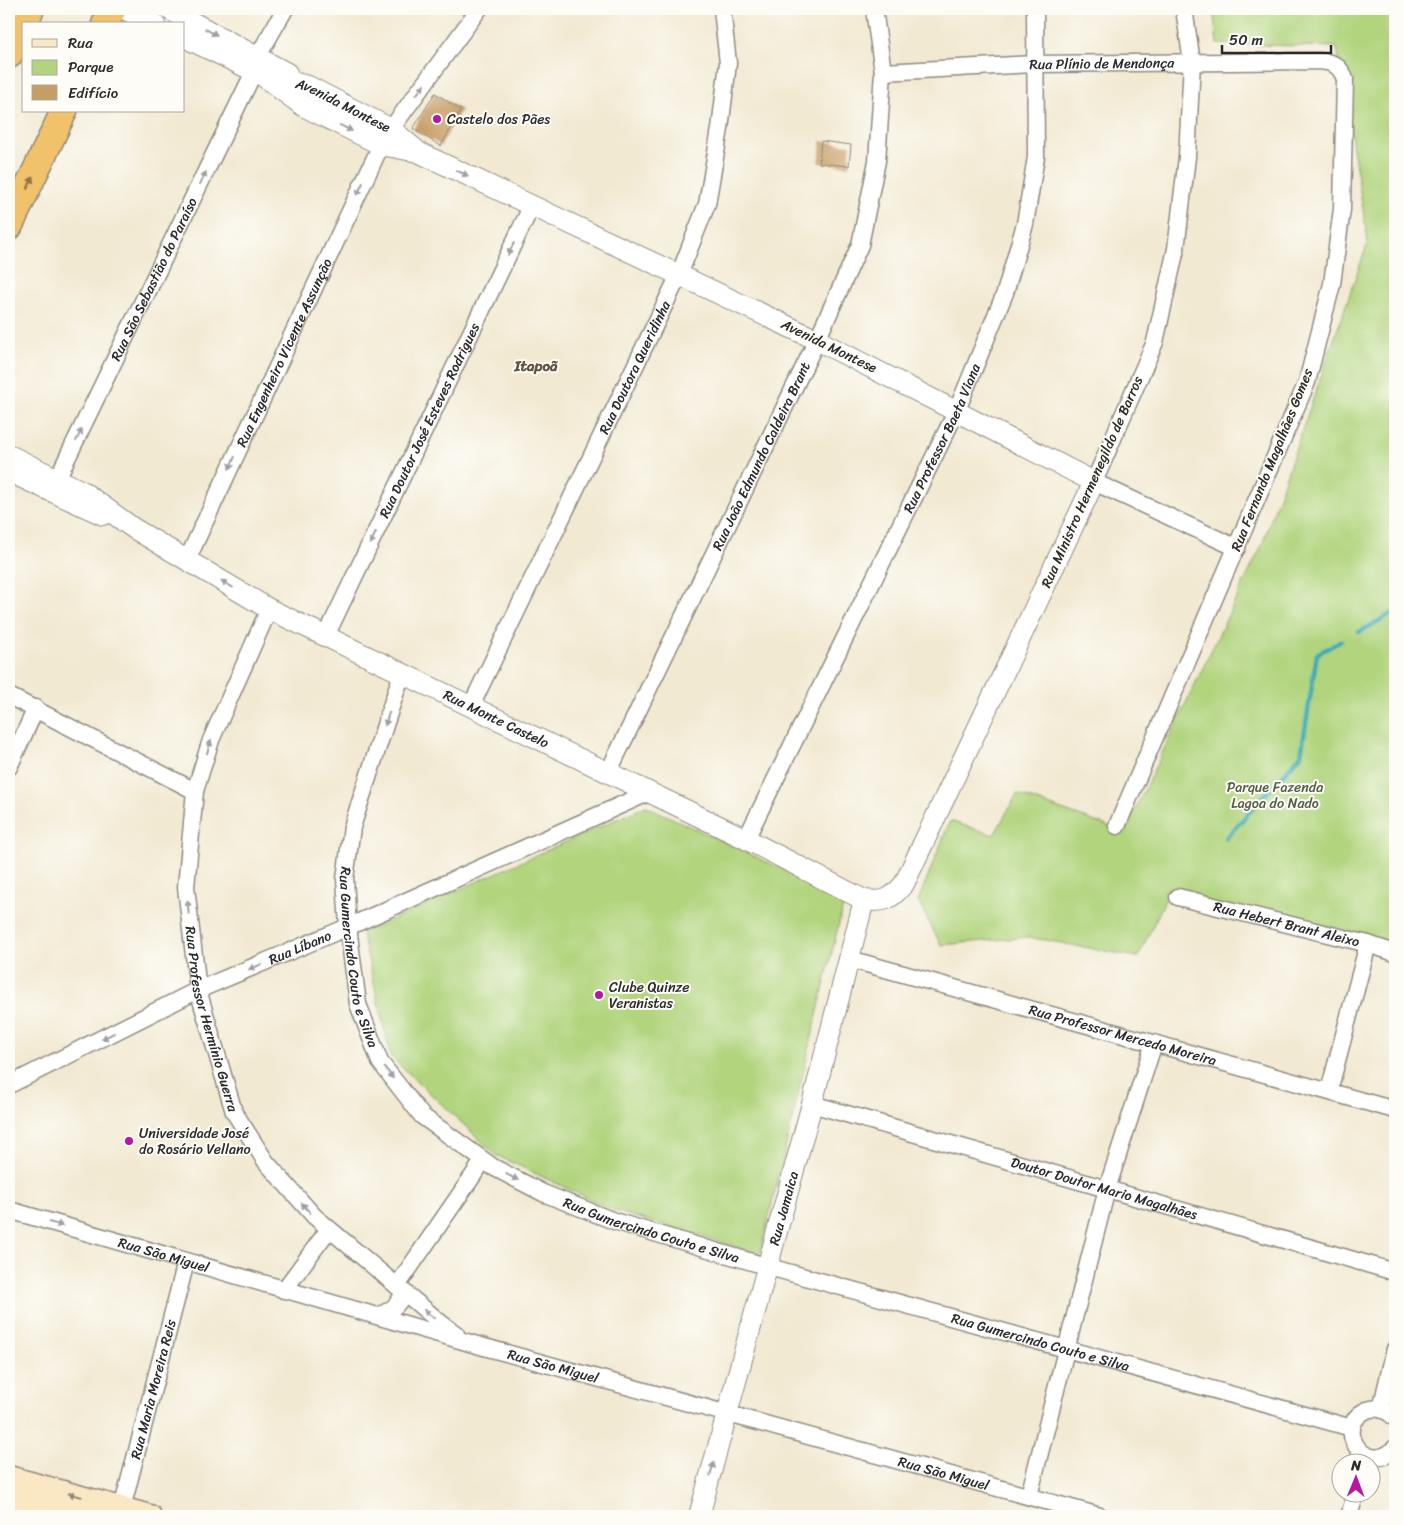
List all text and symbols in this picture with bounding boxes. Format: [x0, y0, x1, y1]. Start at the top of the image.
legend [22, 22, 185, 112]
scale bar [1222, 22, 1330, 54]
one-way arrow [205, 27, 218, 36]
text: 50 m [1229, 27, 1264, 53]
text: Rua [68, 30, 93, 56]
street label: Rua Plínio de Mendonça [1029, 50, 1175, 77]
text: Parque [68, 54, 113, 80]
street label: Avenida Montese [292, 71, 396, 140]
text: Edifício [68, 80, 119, 106]
one-way arrow [414, 84, 425, 97]
place label: Castelo dos Pães [447, 107, 550, 132]
marker: Castelo dos Pães [431, 113, 443, 125]
one-way arrow [339, 124, 354, 132]
one-way arrow [455, 169, 469, 177]
one-way arrow [199, 171, 207, 185]
one-way arrow [26, 176, 34, 190]
one-way arrow [356, 182, 364, 196]
street label: Rua São Sebastião do Paraíso [103, 193, 204, 365]
one-way arrow [506, 242, 514, 256]
street label: Rua Engenheiro Vicente Assunção [229, 254, 339, 451]
street label: Rua Doutora Queridinha [591, 295, 678, 438]
street label: Avenida Montese [776, 311, 882, 380]
street label: Rua Doutor José Esteves Rodrigues [372, 318, 487, 522]
district label: Itapoã [513, 353, 558, 379]
street label: Rua João Edmundo Caldeira Brant [705, 357, 817, 555]
street label: Rua Professor Baeta Viana [896, 359, 988, 517]
street label: Rua Fernando Magalhães Gomes [1224, 364, 1320, 555]
street label: Rua Ministro Hermenegildo de Barros [1034, 371, 1150, 592]
one-way arrow [75, 428, 83, 442]
one-way arrow [228, 456, 236, 470]
one-way arrow [368, 531, 376, 545]
one-way arrow [220, 579, 234, 588]
street label: Rua Monte Castelo [439, 682, 554, 755]
one-way arrow [383, 712, 390, 727]
one-way arrow [205, 740, 213, 755]
park label: Parque Fazenda Lagoa do Nado [1227, 775, 1323, 816]
street label: Rua Gumercindo Couto e Silva [332, 865, 386, 1051]
street label: Rua Hebert Brant Aleixo [1211, 894, 1362, 954]
one-way arrow [184, 899, 192, 915]
street label: Rua Líbano [264, 923, 335, 972]
street label: Rua Professor Hermínio Guerra [178, 925, 246, 1116]
one-way arrow [247, 963, 262, 971]
place label: Clube Quinze Veranistas [609, 975, 689, 1016]
marker: Clube Quinze Veranistas [593, 989, 605, 1001]
street label: Rua Professor Mercedo Moreira [1026, 997, 1219, 1073]
one-way arrow [100, 1031, 115, 1040]
one-way arrow [383, 1067, 394, 1080]
place label: Universidade José do Rosário Vellano [139, 1121, 251, 1162]
marker: Universidade José do Rosário Vellano [123, 1135, 135, 1147]
street label: Doutor Doutor Mario Magalhães [1008, 1149, 1201, 1227]
street label: Rua Jamaica [761, 1168, 805, 1248]
one-way arrow [504, 1173, 519, 1181]
street label: Rua Gumercindo Couto e Silva [560, 1190, 742, 1270]
one-way arrow [300, 1202, 312, 1214]
one-way arrow [48, 1220, 63, 1228]
street label: Rua São Miguel [115, 1230, 213, 1280]
street label: Rua Gumercindo Couto e Silva [949, 1305, 1132, 1378]
one-way arrow [423, 1308, 436, 1319]
street label: Rua Maria Moreira Reis [123, 1316, 183, 1462]
street label: Rua São Miguel [505, 1341, 603, 1391]
street label: Rua São Miguel [895, 1449, 993, 1498]
north arrow [1332, 1452, 1382, 1502]
text: N [1350, 1453, 1362, 1478]
one-way arrow [708, 1462, 716, 1477]
one-way arrow [67, 1491, 82, 1499]

